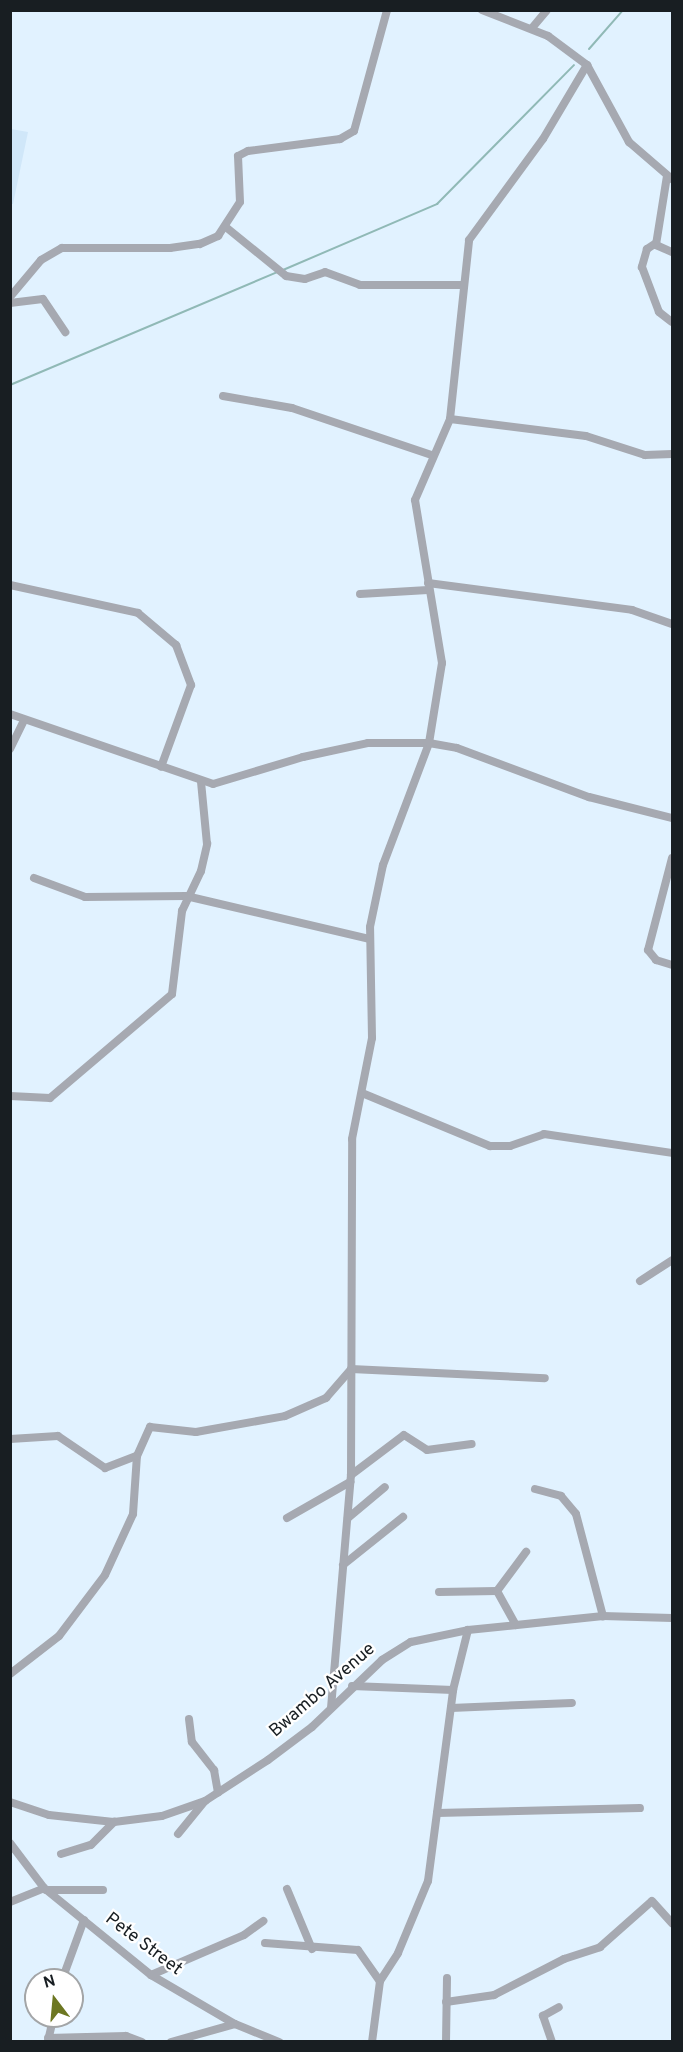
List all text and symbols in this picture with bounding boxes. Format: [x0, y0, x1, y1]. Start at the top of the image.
street label: Bwambo Avenue [265, 1639, 381, 1743]
street label: Pete Street [100, 1909, 186, 1981]
north arrow [24, 1968, 84, 2028]
text: N [41, 1971, 58, 1994]

